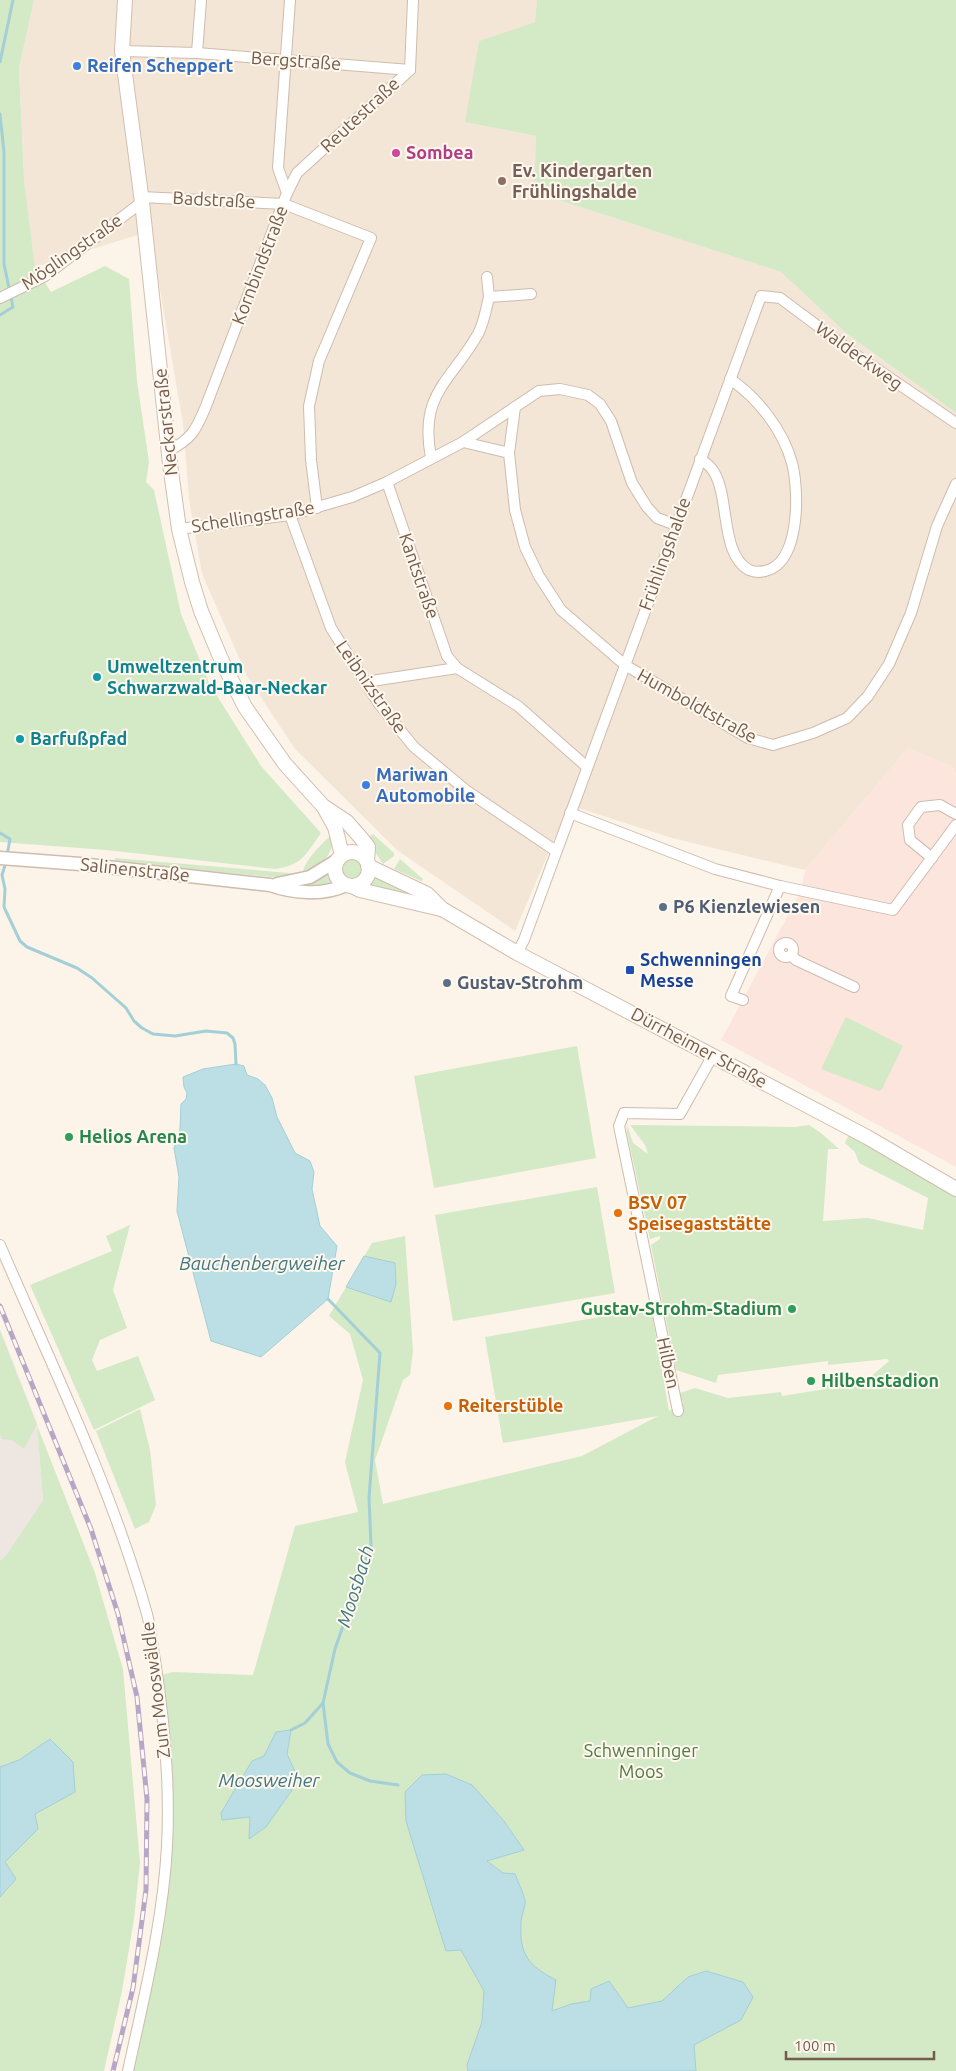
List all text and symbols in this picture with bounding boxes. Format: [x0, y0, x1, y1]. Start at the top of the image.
street label: Bergstraße [250, 47, 342, 73]
place label: Reifen Scheppert [87, 55, 234, 75]
marker: Reifen Scheppert [71, 60, 83, 72]
street label: Reutestraße [316, 73, 403, 156]
place label: Sombea [406, 142, 474, 162]
marker: Sombea [390, 147, 402, 159]
place label: Ev. Kindergarten Frühlingshalde [512, 160, 652, 201]
marker: Ev. Kindergarten Frühlingshalde [496, 175, 508, 187]
street label: Badstraße [172, 187, 256, 211]
street label: Kornbindstraße [227, 202, 291, 327]
street label: Möglingstraße [17, 209, 125, 293]
street label: Waldeckweg [812, 317, 907, 393]
street label: Neckarstraße [149, 367, 181, 477]
street label: Frühlingshalde [634, 494, 694, 613]
street label: Schellingstraße [190, 496, 316, 536]
street label: Kantstraße [396, 530, 444, 621]
street label: Leibnizstraße [332, 636, 411, 737]
place label: Umweltzentrum Schwarzwald-Baar-Neckar [107, 656, 328, 697]
street label: Humboldtstraße [634, 664, 761, 746]
marker: Umweltzentrum Schwarzwald-Baar-Neckar [91, 671, 103, 683]
place label: Barfußpfad [30, 728, 127, 748]
marker: Barfußpfad [14, 733, 26, 745]
place label: Mariwan Automobile [376, 764, 475, 805]
marker: Mariwan Automobile [360, 779, 372, 791]
street label: Salinenstraße [79, 853, 191, 885]
place label: P6 Kienzlewiesen [673, 896, 820, 916]
marker: P6 Kienzlewiesen [657, 901, 669, 913]
place label: Schwenningen Messe [640, 949, 762, 990]
marker: Schwenningen Messe [624, 964, 636, 976]
place label: Gustav-Strohm [457, 972, 583, 992]
marker: Gustav-Strohm [441, 977, 453, 989]
street label: Dürrheimer Straße [628, 1003, 771, 1091]
place label: Helios Arena [79, 1126, 187, 1146]
marker: Helios Arena [63, 1131, 75, 1143]
place label: BSV 07 Speisegaststätte [628, 1192, 771, 1233]
marker: BSV 07 Speisegaststätte [612, 1207, 624, 1219]
water label: Bauchenbergweiher [179, 1252, 346, 1274]
place label: Gustav-Strohm-Stadium [581, 1298, 782, 1318]
marker: Gustav-Strohm-Stadium [786, 1303, 798, 1315]
street label: Hilben [654, 1335, 684, 1390]
place label: Hilbenstadion [821, 1370, 939, 1390]
marker: Hilbenstadion [805, 1375, 817, 1387]
place label: Reiterstüble [458, 1395, 563, 1415]
marker: Reiterstüble [442, 1400, 454, 1412]
water label: Moosbach [332, 1542, 378, 1630]
street label: Zum Mooswäldle [137, 1621, 173, 1760]
park label: Schwenninger Moos [584, 1740, 698, 1781]
water label: Moosweiher [218, 1769, 320, 1791]
scale bar [786, 2028, 934, 2060]
text: 100 m [794, 2037, 836, 2054]

